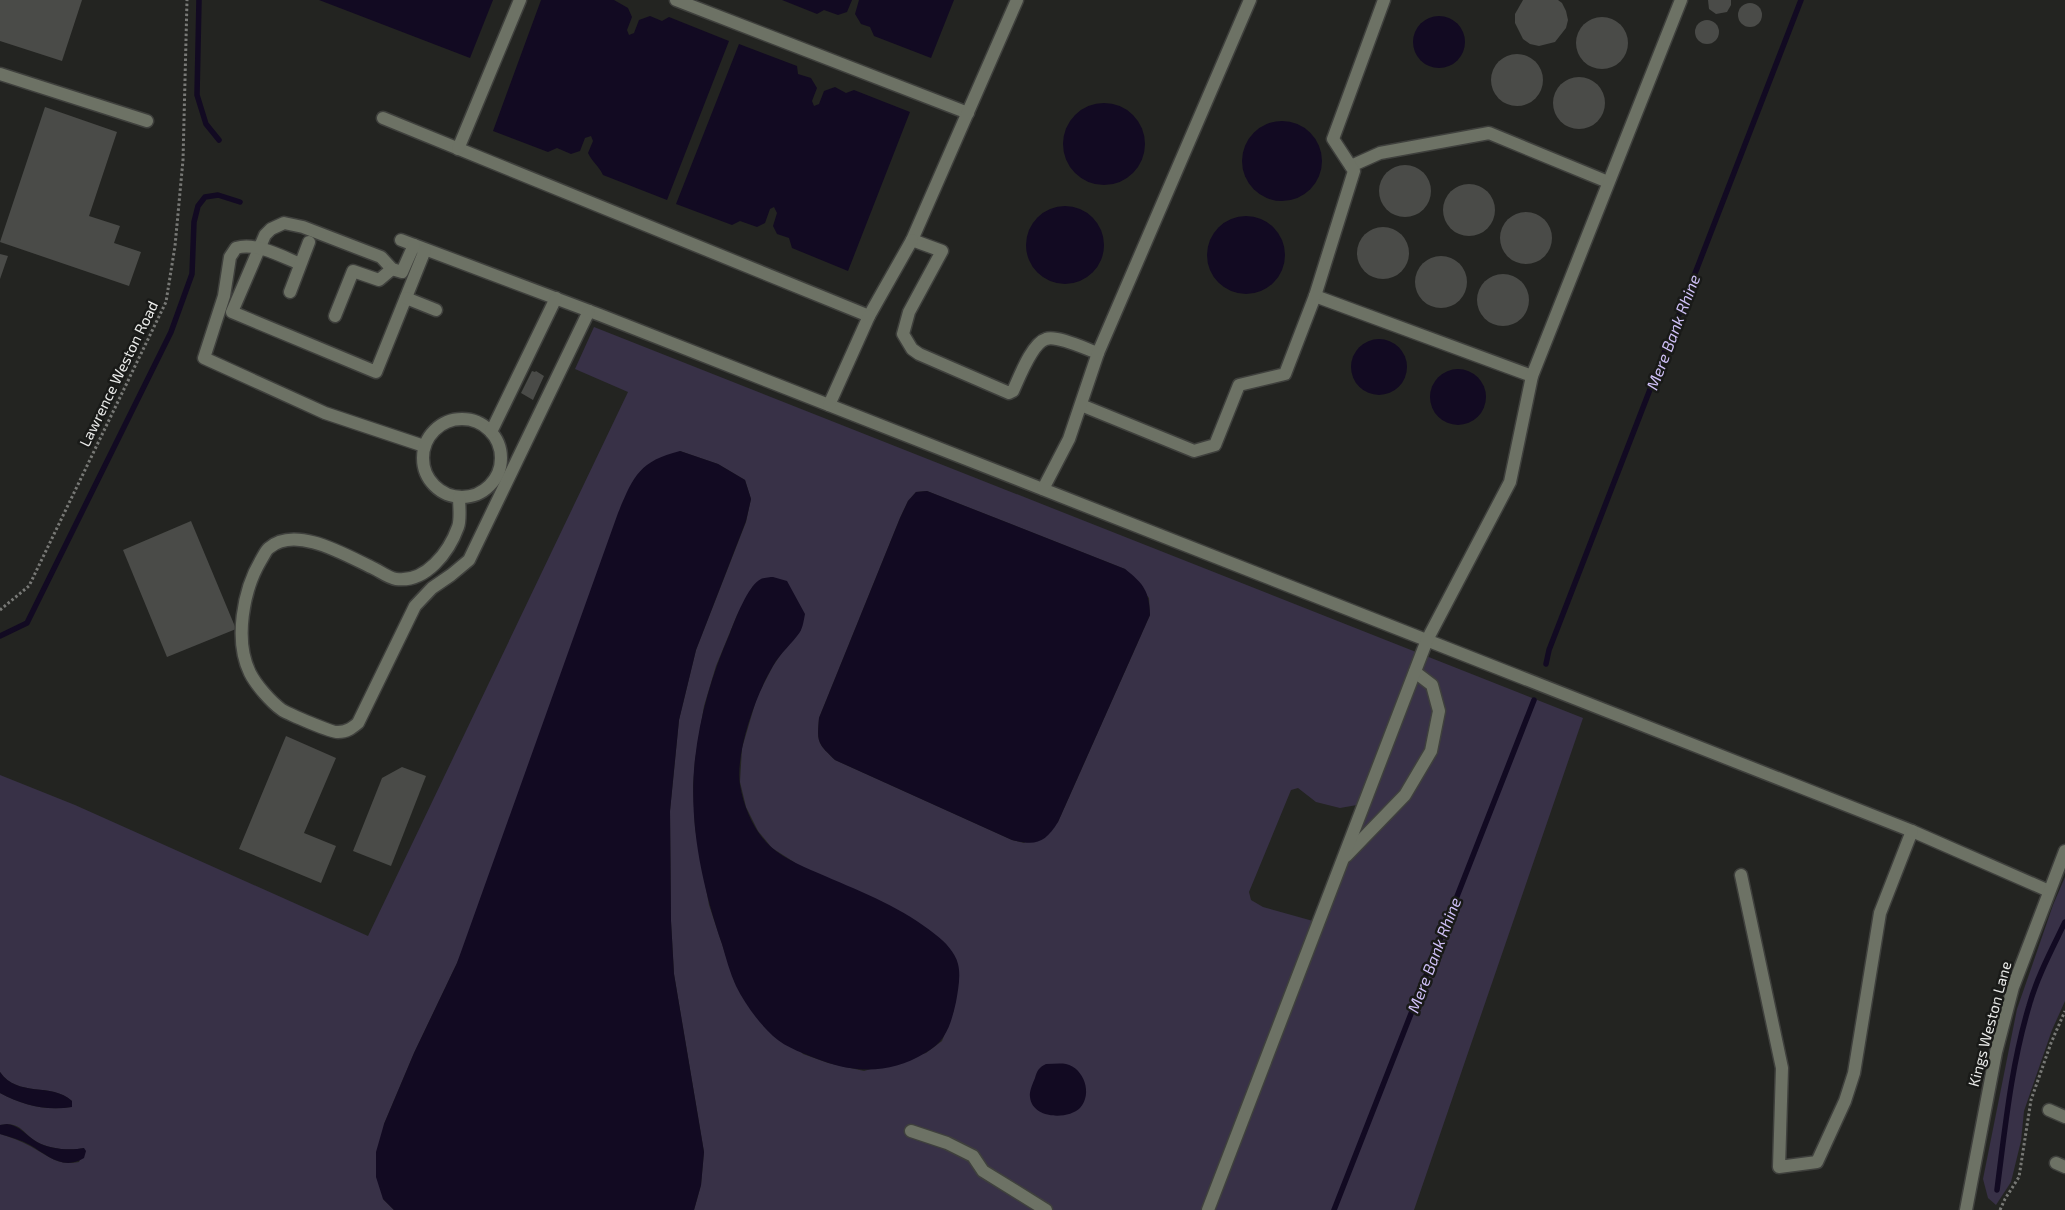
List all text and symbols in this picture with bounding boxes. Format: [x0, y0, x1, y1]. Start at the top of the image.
water label: Mere Bank Rhine [1642, 271, 1703, 392]
street label: Lawrence Weston Road [75, 298, 161, 449]
water label: Mere Bank Rhine [1403, 894, 1464, 1015]
street label: Kings Weston Lane [1964, 959, 2014, 1088]

